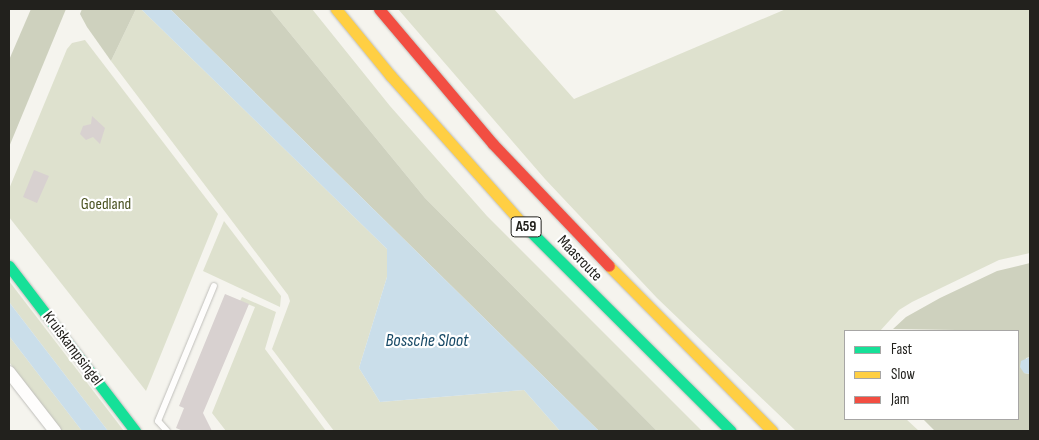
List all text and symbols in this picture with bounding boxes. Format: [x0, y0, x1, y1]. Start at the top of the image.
park label: Goedland [81, 195, 131, 215]
road number: A59 [510, 214, 542, 240]
street label: Maasroute [552, 232, 606, 286]
street label: Kruiskampsingel [38, 308, 106, 390]
water label: Bossche Sloot [386, 330, 468, 352]
legend [844, 330, 1019, 420]
text: Fast [891, 340, 912, 359]
text: Slow [891, 365, 915, 384]
text: Jam [891, 390, 909, 409]

